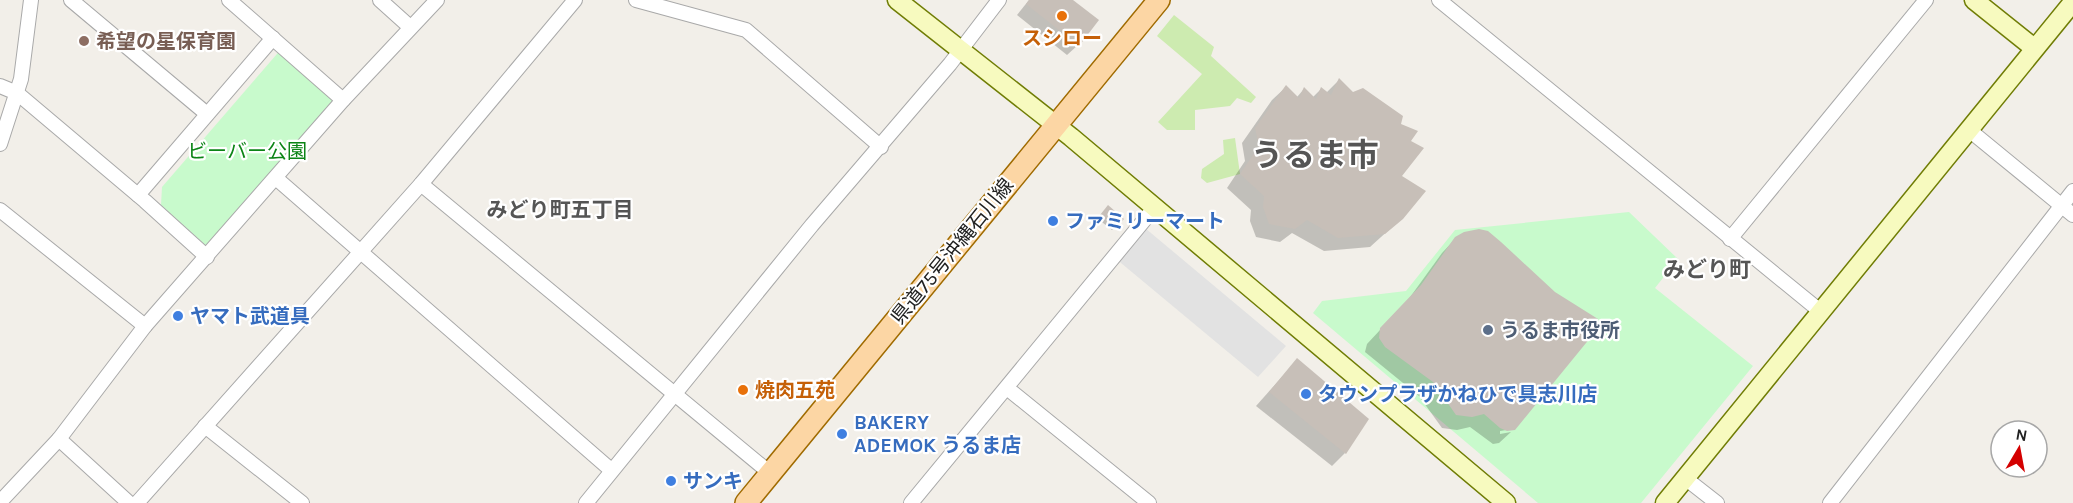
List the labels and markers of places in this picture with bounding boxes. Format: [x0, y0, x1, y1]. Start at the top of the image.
marker: スシロー [1055, 9, 1069, 23]
place label: スシロー [1022, 27, 1102, 50]
place label: 希望の星保育園 [96, 30, 236, 53]
marker: 希望の星保育園 [77, 34, 91, 48]
place label: ファミリーマート [1065, 210, 1225, 233]
marker: ファミリーマート [1046, 214, 1060, 228]
place label: ヤマト武道具 [190, 305, 310, 328]
marker: ヤマト武道具 [171, 309, 185, 323]
place label: うるま市役所 [1500, 319, 1620, 342]
marker: うるま市役所 [1481, 323, 1495, 337]
place label: 焼肉五苑 [755, 379, 835, 402]
marker: 焼肉五苑 [736, 383, 750, 397]
place label: タウンプラザかねひで具志川店 [1318, 383, 1597, 406]
marker: タウンプラザかねひで具志川店 [1299, 387, 1313, 401]
place label: BAKERY ADEMOK うるま店 [854, 411, 1021, 457]
marker: BAKERY ADEMOK うるま店 [835, 427, 849, 441]
place label: サンキ [683, 470, 743, 493]
marker: サンキ [664, 474, 678, 488]

